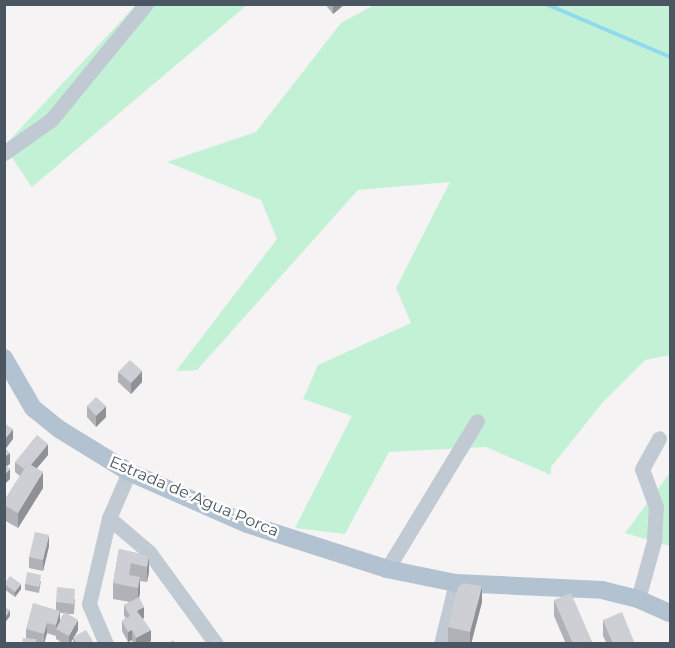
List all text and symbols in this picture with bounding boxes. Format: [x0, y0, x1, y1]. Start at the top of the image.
street label: Estrada de Agua Porca [106, 453, 282, 541]

